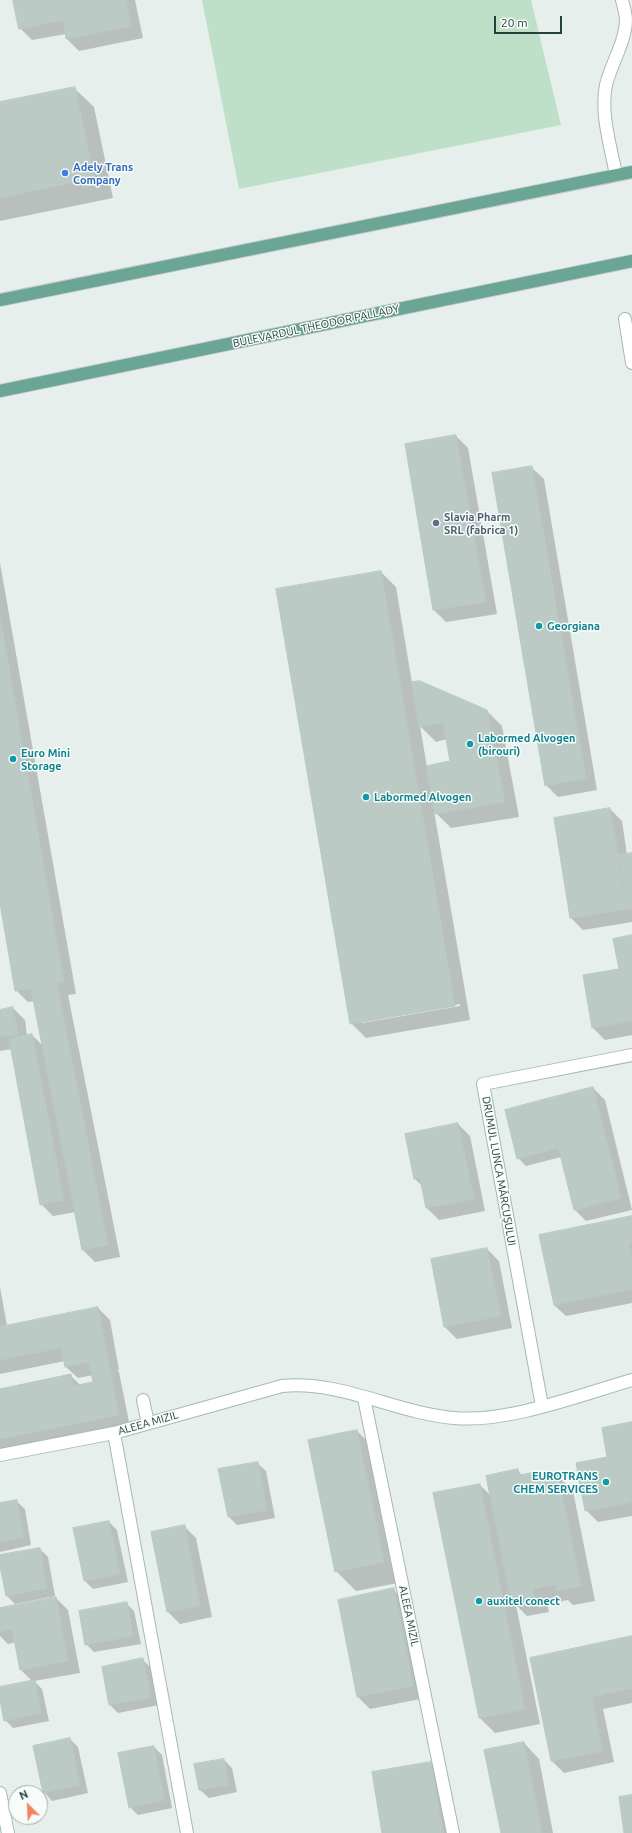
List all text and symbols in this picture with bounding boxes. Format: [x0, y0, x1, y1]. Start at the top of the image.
scale bar [496, 8, 564, 34]
text: 20 m [501, 16, 528, 29]
place label: Adely Trans Company [73, 160, 133, 186]
marker: Adely Trans Company [60, 168, 70, 178]
street label: BULEVARDUL THEODOR PALLADY [232, 302, 400, 350]
place label: Slavia Pharm SRL (fabrica 1) [444, 510, 518, 536]
marker: Slavia Pharm SRL (fabrica 1) [431, 518, 441, 528]
place label: Georgiana [547, 619, 600, 633]
marker: Georgiana [534, 621, 544, 631]
place label: Labormed Alvogen (birouri) [478, 731, 575, 757]
marker: Labormed Alvogen (birouri) [465, 739, 475, 749]
place label: Euro Mini Storage [21, 746, 70, 772]
marker: Euro Mini Storage [8, 754, 18, 764]
place label: Labormed Alvogen [374, 790, 471, 804]
marker: Labormed Alvogen [361, 792, 371, 802]
street label: DRUMUL LUNCA MĂRCUȘULUI [479, 1095, 519, 1247]
street label: ALEEA MIZIL [116, 1408, 180, 1438]
place label: EUROTRANS CHEM SERVICES [513, 1469, 598, 1495]
marker: EUROTRANS CHEM SERVICES [601, 1477, 611, 1487]
street label: ALEEA MIZIL [396, 1584, 422, 1648]
place label: auxitel conect [487, 1594, 560, 1608]
marker: auxitel conect [474, 1596, 484, 1606]
north arrow [8, 1785, 48, 1825]
text: N [17, 1788, 30, 1802]

